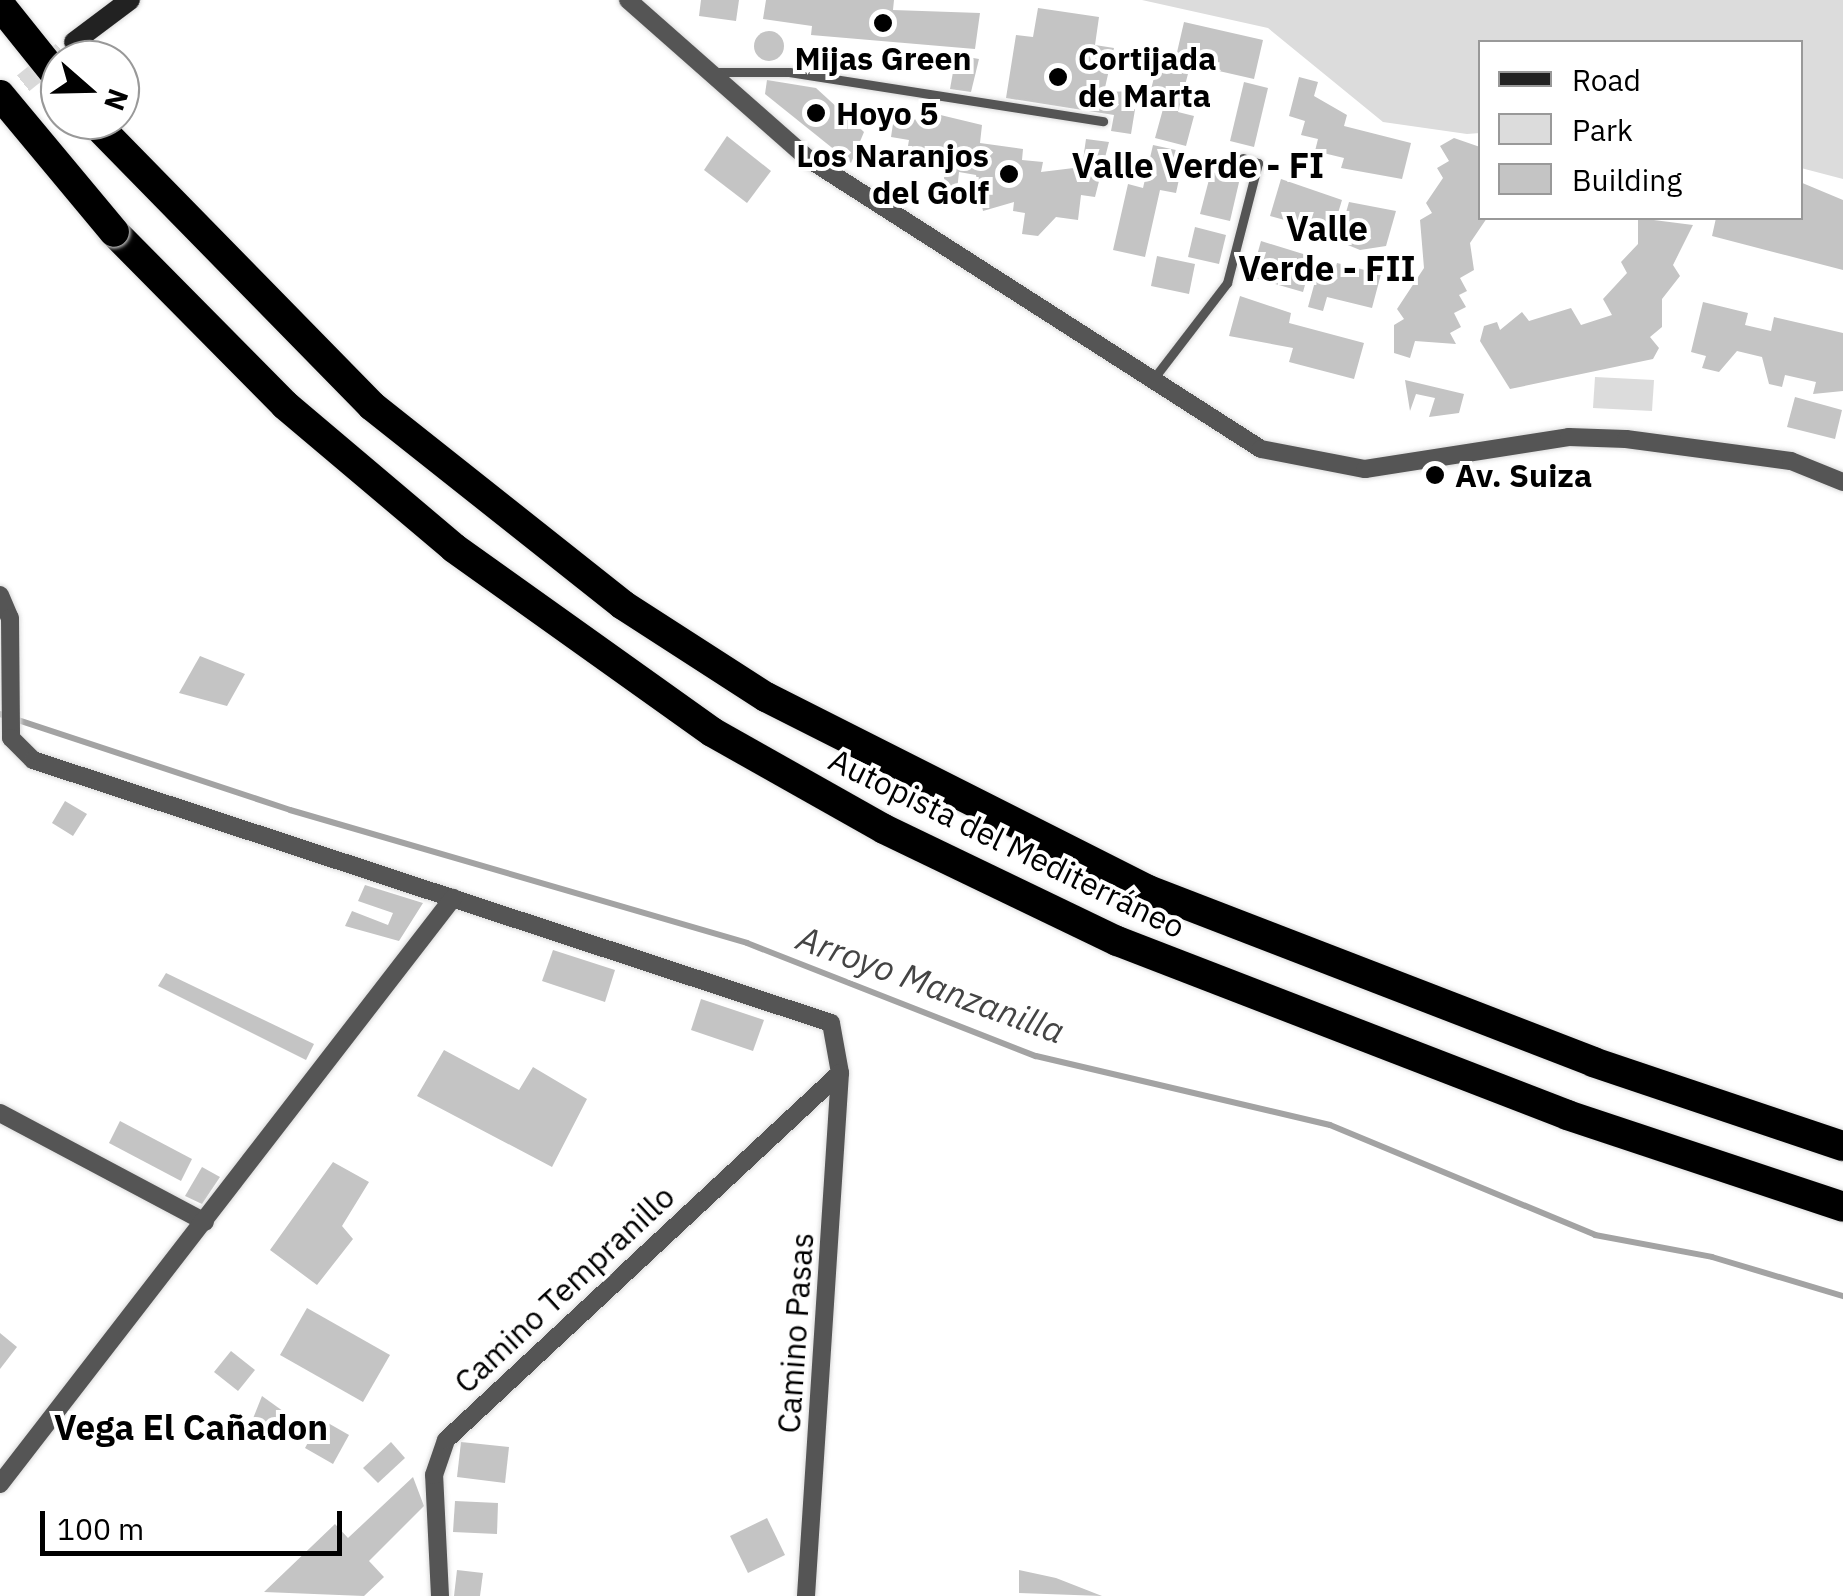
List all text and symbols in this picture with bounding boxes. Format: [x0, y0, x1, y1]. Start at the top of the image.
marker: Mijas Green [872, 12, 894, 34]
place label: Mijas Green [794, 39, 972, 77]
north arrow [40, 40, 140, 140]
place label: Cortijada de Marta [1078, 40, 1216, 115]
legend [1478, 40, 1803, 220]
text: Road [1572, 60, 1641, 99]
marker: Cortijada de Marta [1047, 66, 1069, 88]
text: N [96, 84, 138, 116]
place label: Hoyo 5 [836, 94, 939, 132]
marker: Hoyo 5 [805, 102, 827, 124]
text: Park [1572, 110, 1633, 149]
place label: Los Naranjos del Golf [796, 137, 989, 212]
district label: Valle Verde - FI [1072, 144, 1324, 186]
text: Building [1572, 160, 1682, 199]
marker: Los Naranjos del Golf [998, 163, 1020, 185]
district label: Valle Verde - FII [1238, 207, 1416, 289]
place label: Av. Suiza [1455, 456, 1592, 494]
marker: Av. Suiza [1424, 464, 1446, 486]
street label: Autopista del Mediterráneo [823, 740, 1191, 946]
water label: Arroyo Manzanilla [792, 916, 1070, 1052]
street label: Camino Tempranillo [446, 1177, 682, 1401]
street label: Camino Pasas [769, 1231, 821, 1435]
district label: Vega El Cañadon [54, 1406, 328, 1448]
scale bar [45, 1491, 348, 1553]
text: 100 m [57, 1509, 144, 1548]

